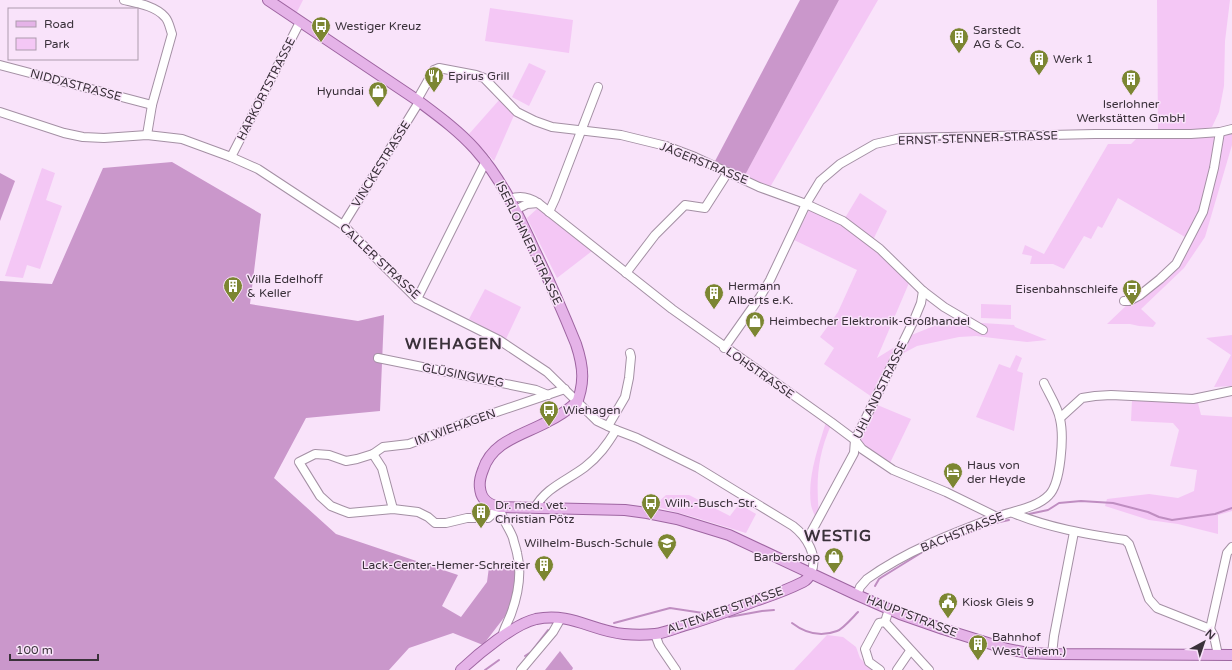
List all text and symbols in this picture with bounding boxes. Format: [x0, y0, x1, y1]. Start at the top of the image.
legend [8, 8, 138, 60]
bus stop icon: Westiger Kreuz [310, 15, 332, 43]
text: Road [44, 17, 74, 31]
place label: Westiger Kreuz [335, 19, 421, 33]
place label: Sarstedt AG & Co. [973, 23, 1024, 51]
building icon: Sarstedt AG & Co. [948, 26, 970, 54]
street label: HARKORTSTRASSE [234, 35, 298, 143]
text: Park [44, 37, 70, 51]
building icon: Werk 1 [1028, 48, 1050, 76]
place label: Werk 1 [1053, 52, 1093, 66]
restaurant icon: Epirus Grill [423, 65, 445, 93]
street label: NIDDASTRASSE [29, 66, 124, 104]
building icon: Iserlohner Werkstätten GmbH [1120, 68, 1142, 96]
place label: Epirus Grill [448, 69, 510, 83]
shop icon: Hyundai [367, 80, 389, 108]
place label: Hyundai [317, 84, 364, 98]
place label: Iserlohner Werkstätten GmbH [1076, 97, 1186, 125]
street label: VINCKESTRASSE [349, 118, 414, 210]
street label: ERNST-STENNER-STRASSE [898, 128, 1059, 148]
street label: JÄGERSTRASSE [658, 139, 750, 187]
street label: ISERLOHNER STRASSE [493, 179, 565, 307]
street label: CALLER STRASSE [337, 220, 423, 302]
place label: Villa Edelhoff & Keller [247, 272, 323, 300]
building icon: Villa Edelhoff & Keller [222, 275, 244, 303]
bus stop icon: Eisenbahnschleife [1121, 278, 1143, 306]
place label: Hermann Alberts e.K. [728, 279, 793, 307]
building icon: Hermann Alberts e.K. [703, 282, 725, 310]
place label: Eisenbahnschleife [1015, 282, 1118, 296]
shop icon: Heimbecher Elektronik-Großhandel [744, 310, 766, 338]
place label: Heimbecher Elektronik-Großhandel [769, 314, 970, 328]
district label: WIEHAGEN [405, 334, 503, 354]
street label: UHLANDSTRASSE [850, 339, 910, 441]
street label: LOHSTRASSE [723, 344, 797, 402]
street label: GLÜSINGWEG [421, 360, 505, 390]
bus stop icon: Wiehagen [538, 399, 560, 427]
place label: Wiehagen [563, 403, 621, 417]
street label: IM WIEHAGEN [412, 406, 498, 448]
place label: Haus von der Heyde [967, 458, 1026, 486]
hotel icon: Haus von der Heyde [942, 461, 964, 489]
bus stop icon: Wilh.-Busch-Str. [640, 492, 662, 520]
place label: Wilh.-Busch-Str. [665, 496, 757, 510]
place label: Dr. med. vet. Christian Pötz [495, 498, 574, 526]
building icon: Dr. med. vet. Christian Pötz [470, 501, 492, 529]
street label: BACHSTRASSE [918, 509, 1006, 555]
district label: WESTIG [804, 526, 872, 546]
school or university icon: Wilhelm-Busch-Schule [656, 532, 678, 560]
place label: Wilhelm-Busch-Schule [524, 536, 653, 550]
shop icon: Barbershop [823, 546, 845, 574]
place label: Barbershop [753, 550, 820, 564]
building icon: Lack-Center-Hemer-Schreiter [533, 554, 555, 582]
place label: Lack-Center-Hemer-Schreiter [362, 558, 530, 572]
street label: ALTENAER STRASSE [665, 583, 785, 636]
public building icon: Kiosk Gleis 9 [937, 591, 959, 619]
street label: HAUPTSTRASSE [864, 592, 960, 640]
place label: Kiosk Gleis 9 [962, 595, 1034, 609]
north arrow [1184, 622, 1224, 662]
text: N [1203, 627, 1218, 643]
place label: Bahnhof West (ehem.) [992, 630, 1066, 658]
building icon: Bahnhof West (ehem.) [967, 633, 989, 661]
scale bar [10, 636, 98, 662]
text: 100 m [16, 643, 53, 657]

